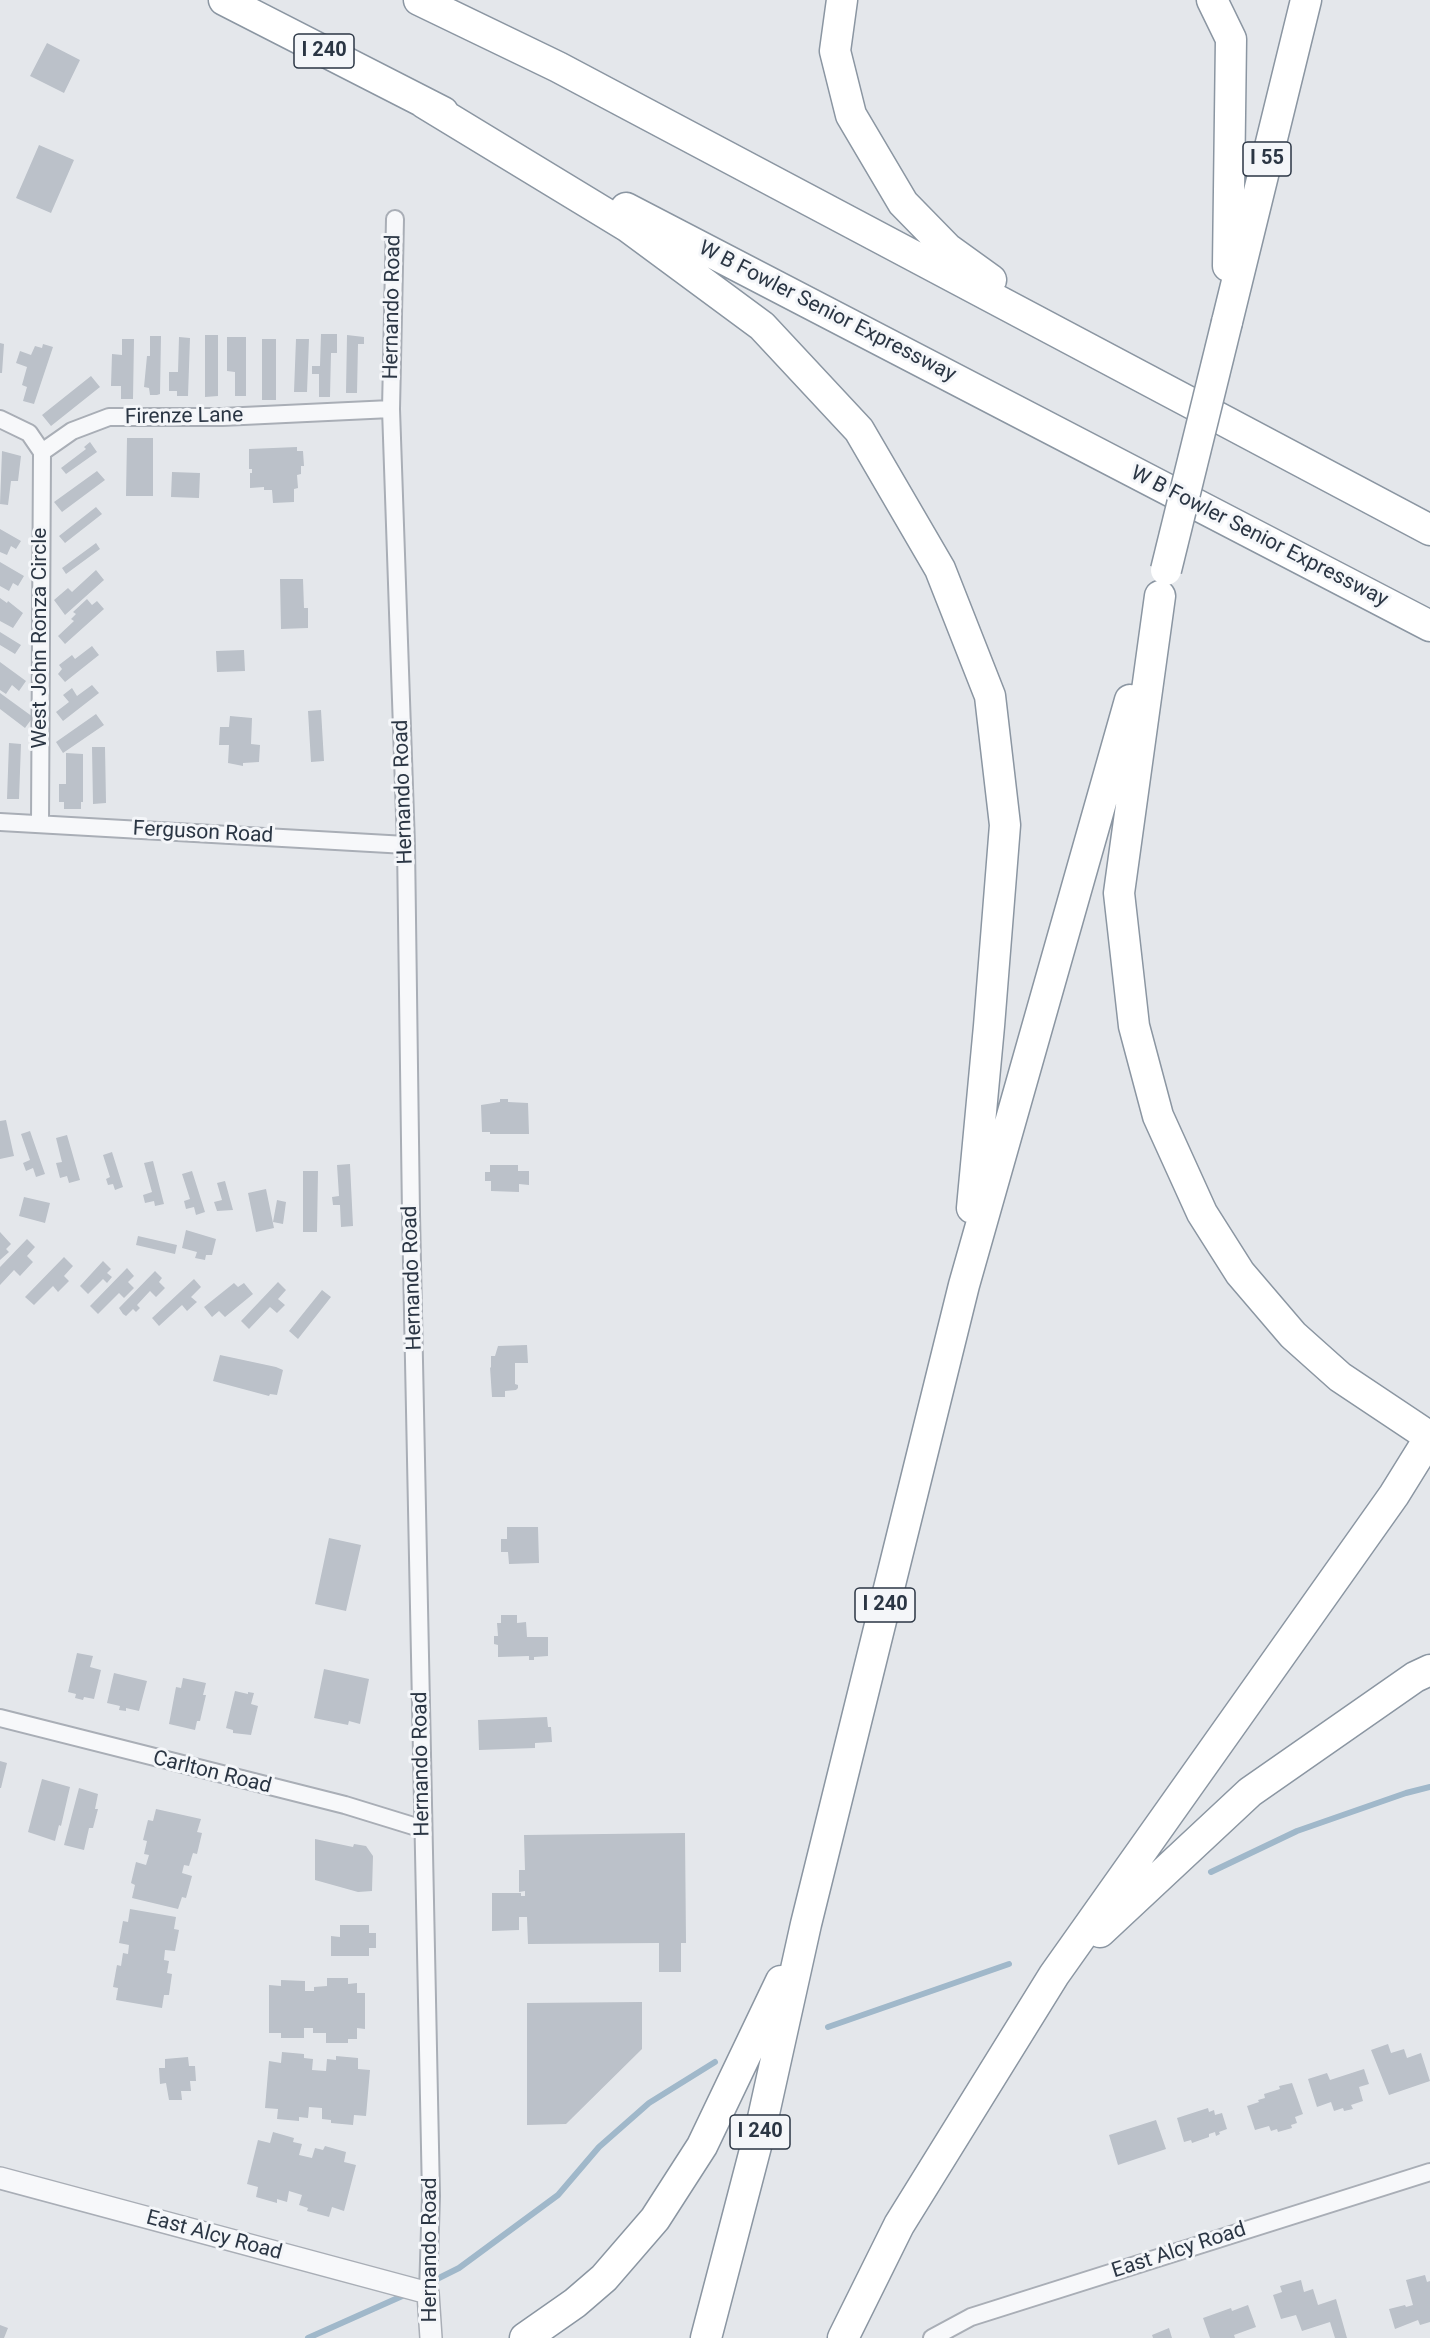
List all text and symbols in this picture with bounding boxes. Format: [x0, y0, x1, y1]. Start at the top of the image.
road number: I 240 [294, 34, 354, 68]
road number: I 55 [1243, 142, 1291, 176]
street label: Hernando Road [379, 234, 407, 380]
street label: W B Fowler Senior Expressway [694, 236, 960, 388]
street label: Firenze Lane [125, 403, 243, 431]
street label: W B Fowler Senior Expressway [1126, 461, 1392, 613]
street label: West John Ronza Circle [28, 528, 54, 748]
street label: Hernando Road [389, 719, 419, 865]
street label: Ferguson Road [132, 817, 274, 849]
street label: Hernando Road [398, 1205, 428, 1351]
road number: I 240 [855, 1588, 915, 1622]
street label: Hernando Road [408, 1691, 436, 1837]
street label: Carlton Road [150, 1746, 274, 1800]
road number: I 240 [730, 2115, 790, 2149]
street label: Hernando Road [418, 2177, 444, 2323]
street label: East Alcy Road [143, 2206, 285, 2266]
street label: East Alcy Road [1109, 2217, 1249, 2285]

